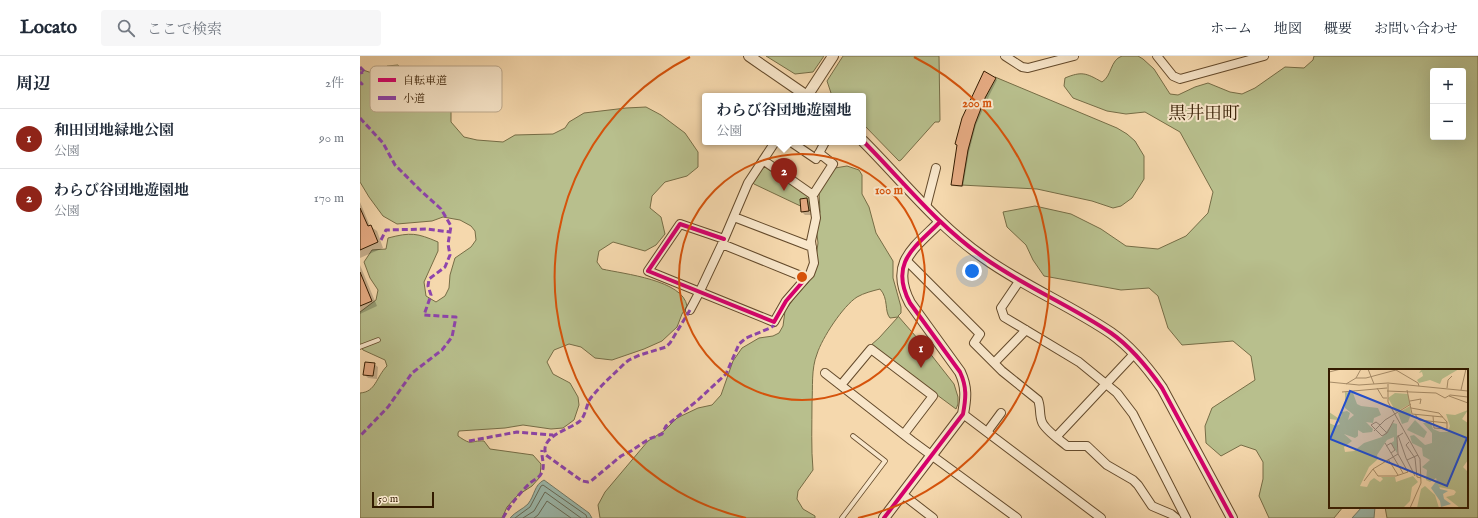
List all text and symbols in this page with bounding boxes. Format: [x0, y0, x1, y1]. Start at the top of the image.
search box [101, 10, 381, 46]
text: Locato [20, 16, 77, 40]
icon: search [115, 17, 137, 39]
text: ここで検索 [147, 20, 222, 39]
text: ホーム [1210, 20, 1252, 38]
text: 地図 [1274, 20, 1302, 38]
text: 概要 [1324, 20, 1352, 38]
text: お問い合わせ [1374, 20, 1458, 38]
legend [370, 66, 502, 112]
map controls [1430, 68, 1466, 140]
button: + [1430, 68, 1466, 104]
text: 周辺 [16, 74, 50, 95]
text: 自転車道 [403, 74, 447, 88]
text: 2件 [325, 75, 344, 92]
text: 小道 [403, 92, 425, 106]
popup [702, 93, 866, 145]
text: 200 m [962, 96, 992, 111]
text: わらび谷団地遊園地 [716, 101, 852, 120]
district label: 黒井田町 [1168, 103, 1240, 126]
button: − [1430, 104, 1466, 140]
text: 和田団地緑地公園 [54, 121, 174, 140]
text: 公園 [716, 123, 743, 140]
text: 1 [27, 130, 31, 147]
text: 90 m [319, 130, 344, 147]
text: 公園 [54, 143, 80, 160]
pin: 2 [771, 158, 797, 191]
text: わらび谷団地遊園地 [54, 181, 189, 200]
text: 100 m [875, 183, 904, 198]
text: 2 [26, 190, 32, 207]
text: 170 m [314, 190, 344, 207]
text: 公園 [54, 203, 80, 220]
your location [962, 261, 982, 281]
centre of rings [795, 270, 809, 284]
pin: 1 [908, 335, 934, 368]
inset map [1329, 369, 1468, 508]
scale bar [372, 490, 434, 509]
text: 50 m [378, 492, 398, 506]

